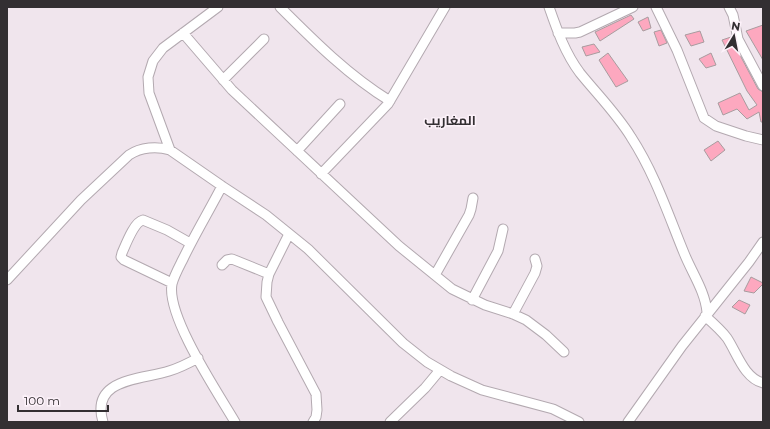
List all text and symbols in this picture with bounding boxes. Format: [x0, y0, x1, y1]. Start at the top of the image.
north arrow [714, 16, 754, 56]
text: N [730, 18, 741, 34]
district label: المغاريب [424, 112, 476, 128]
scale bar [18, 387, 108, 413]
text: 100 m [24, 393, 60, 408]

